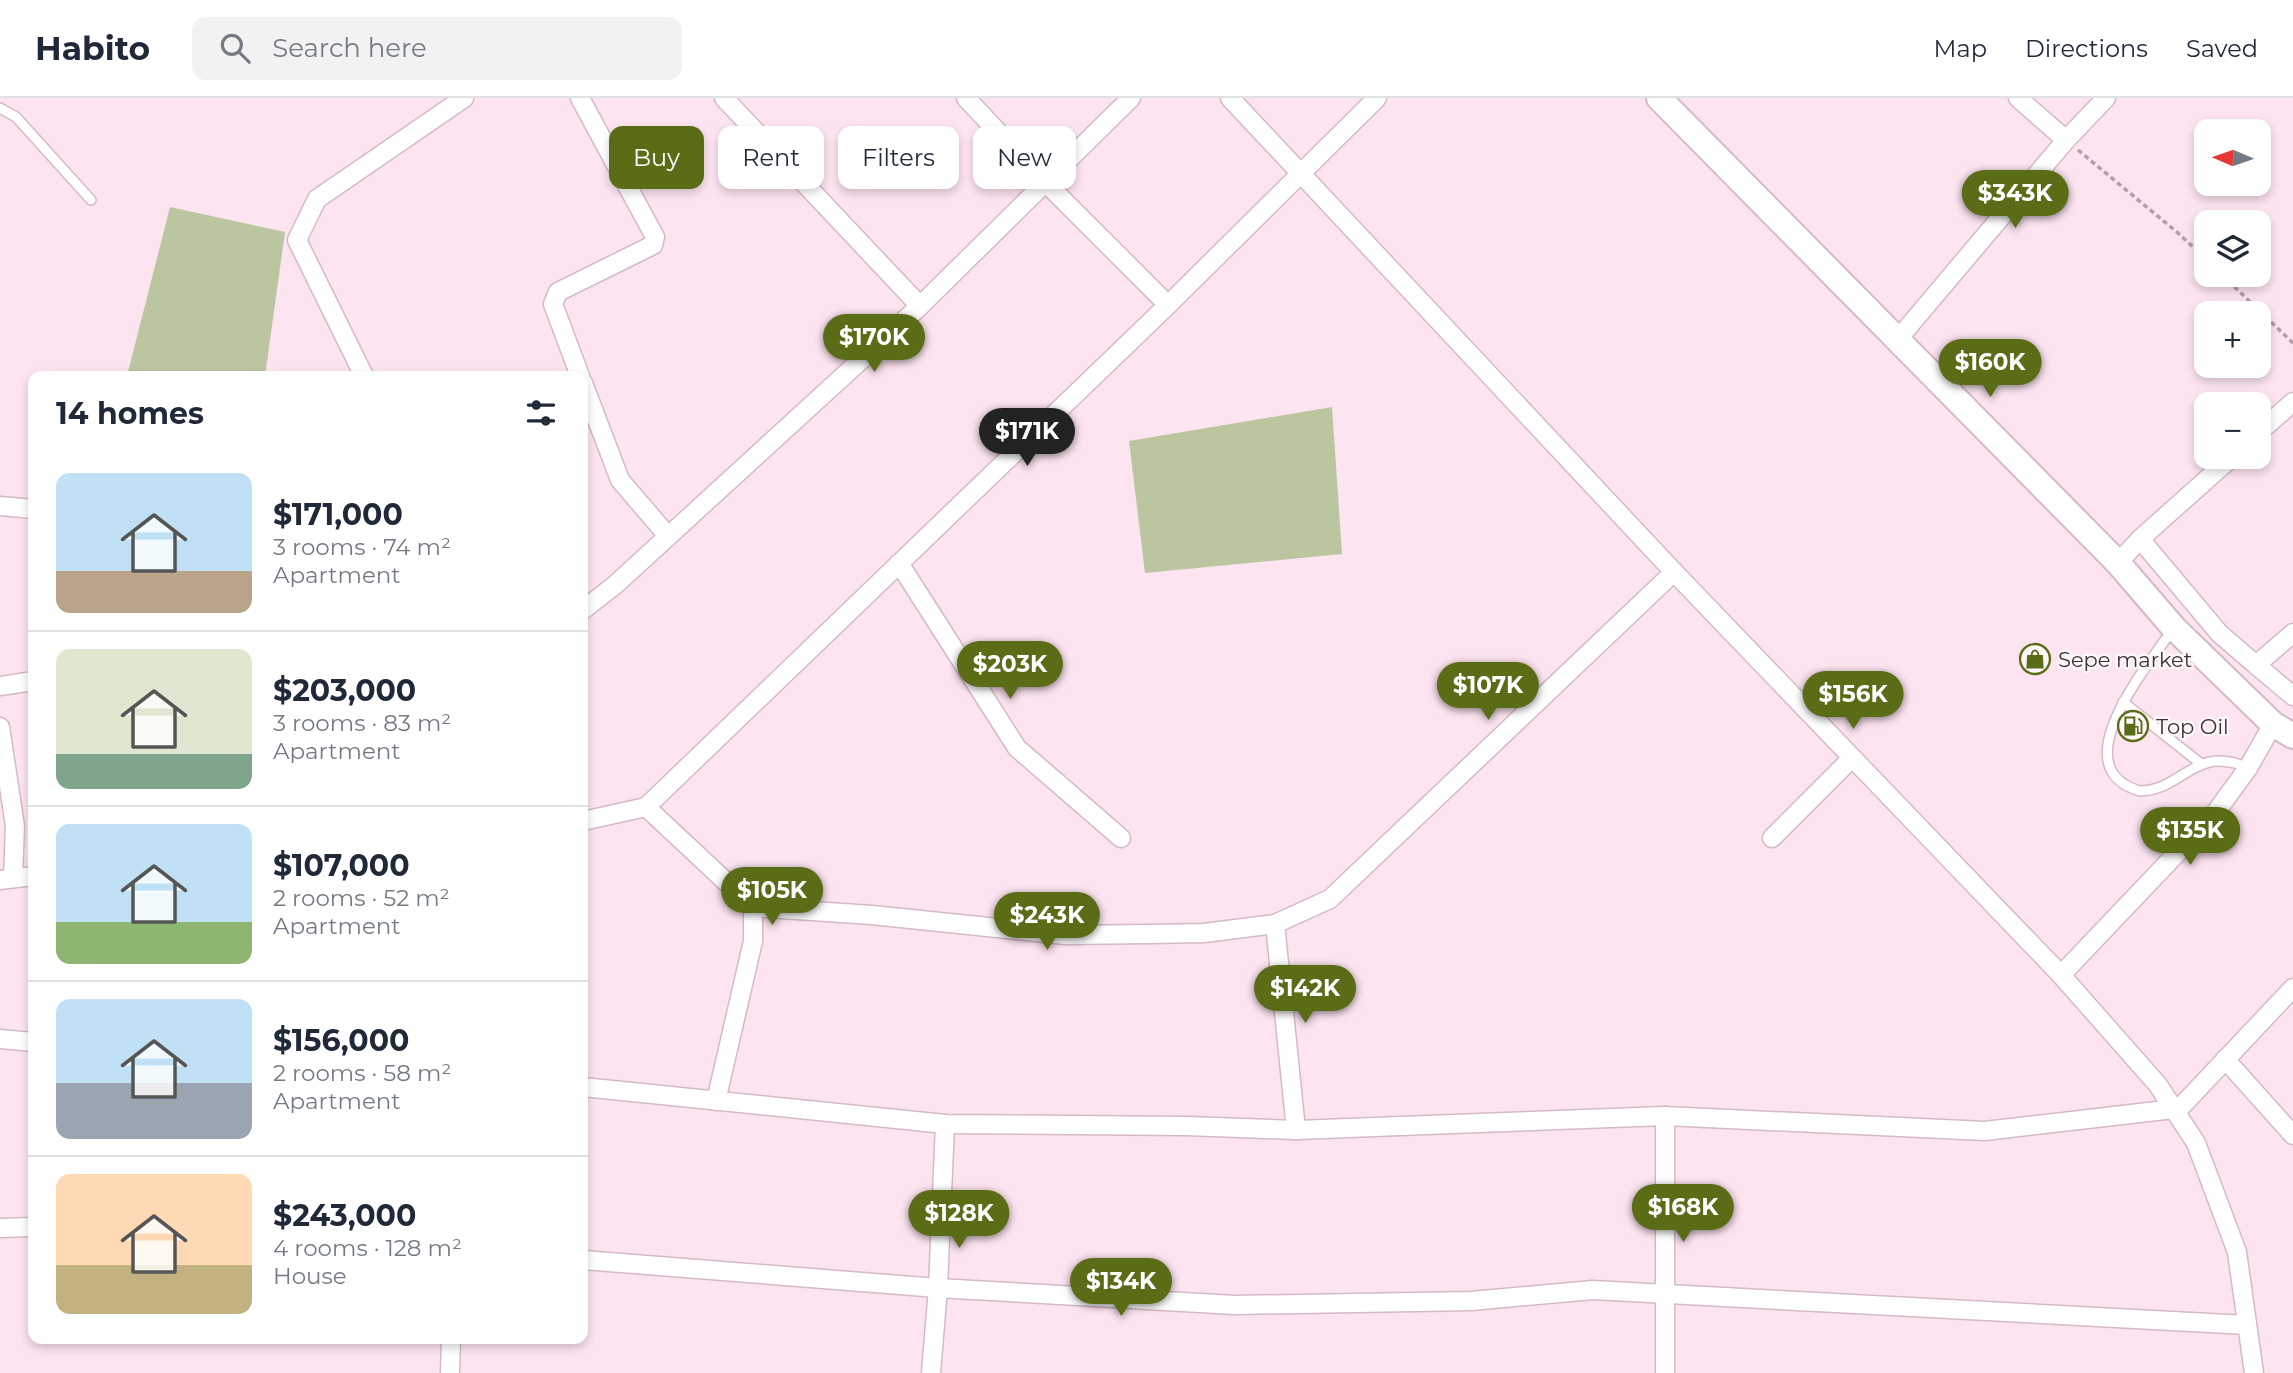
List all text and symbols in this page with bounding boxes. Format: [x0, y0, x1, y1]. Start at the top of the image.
search box [192, 17, 682, 80]
text: Habito [35, 28, 150, 68]
icon: search [216, 29, 254, 67]
text: Search here [272, 32, 427, 64]
text: Map [1934, 34, 1987, 63]
text: Directions [2025, 34, 2148, 63]
text: Saved [2186, 34, 2258, 63]
north arrow [2194, 119, 2272, 196]
map controls [2194, 119, 2271, 469]
chip: Buy [609, 126, 704, 189]
chip: Rent [718, 126, 824, 189]
chip: Filters [838, 126, 959, 189]
chip: New [973, 126, 1076, 189]
pin: $343K [1966, 170, 2064, 230]
text: $343K [1978, 179, 2052, 207]
button: layers [2194, 210, 2271, 287]
button: + [2194, 301, 2271, 378]
pin: $170K [825, 314, 923, 374]
text: $170K [839, 323, 909, 351]
pin: $160K [1941, 340, 2039, 399]
text: $160K [1955, 348, 2025, 376]
button: − [2194, 392, 2271, 469]
icon: filters [522, 394, 560, 432]
text: 14 homes [56, 395, 204, 432]
pin: $171K [978, 408, 1076, 468]
text: $171K [995, 417, 1059, 445]
text: $171,000 [273, 496, 403, 533]
icon: home [112, 501, 196, 585]
text: 3 rooms · 74 m² [273, 533, 451, 561]
text: Apartment [273, 561, 401, 589]
pin: $203K [961, 642, 1059, 701]
shop icon: Sepe market [2018, 642, 2052, 676]
place label: Sepe market [2058, 647, 2192, 672]
text: $203K [973, 650, 1047, 678]
pin: $107K [1439, 662, 1537, 722]
text: $107K [1453, 671, 1523, 699]
text: $203,000 [273, 672, 416, 709]
pin: $156K [1804, 672, 1902, 731]
icon: home [112, 677, 196, 761]
text: $156K [1819, 680, 1887, 708]
text: 3 rooms · 83 m² [273, 709, 451, 737]
fuel station icon: Top Oil [2116, 709, 2150, 743]
place label: Top Oil [2156, 714, 2229, 739]
text: Apartment [273, 737, 401, 765]
pin: $135K [2141, 808, 2239, 867]
text: $135K [2156, 816, 2224, 844]
text: $107,000 [273, 847, 410, 884]
icon: home [112, 852, 196, 936]
pin: $105K [723, 868, 821, 927]
text: $105K [737, 876, 807, 904]
text: 2 rooms · 52 m² [273, 884, 450, 912]
pin: $243K [998, 892, 1096, 952]
text: $243K [1010, 901, 1084, 929]
text: Apartment [273, 912, 401, 940]
pin: $142K [1256, 965, 1354, 1025]
text: $142K [1270, 974, 1340, 1002]
text: $156,000 [273, 1022, 409, 1059]
icon: home [112, 1027, 196, 1111]
text: 2 rooms · 58 m² [273, 1059, 451, 1087]
text: Apartment [273, 1087, 401, 1115]
pin: $168K [1634, 1184, 1732, 1244]
pin: $128K [910, 1190, 1008, 1250]
text: $168K [1648, 1193, 1718, 1221]
text: $243,000 [273, 1197, 416, 1234]
text: $128K [924, 1199, 994, 1227]
icon: home [112, 1202, 196, 1286]
text: 4 rooms · 128 m² [273, 1234, 462, 1262]
pin: $134K [1072, 1258, 1170, 1318]
text: House [273, 1262, 347, 1290]
text: $134K [1086, 1267, 1156, 1295]

